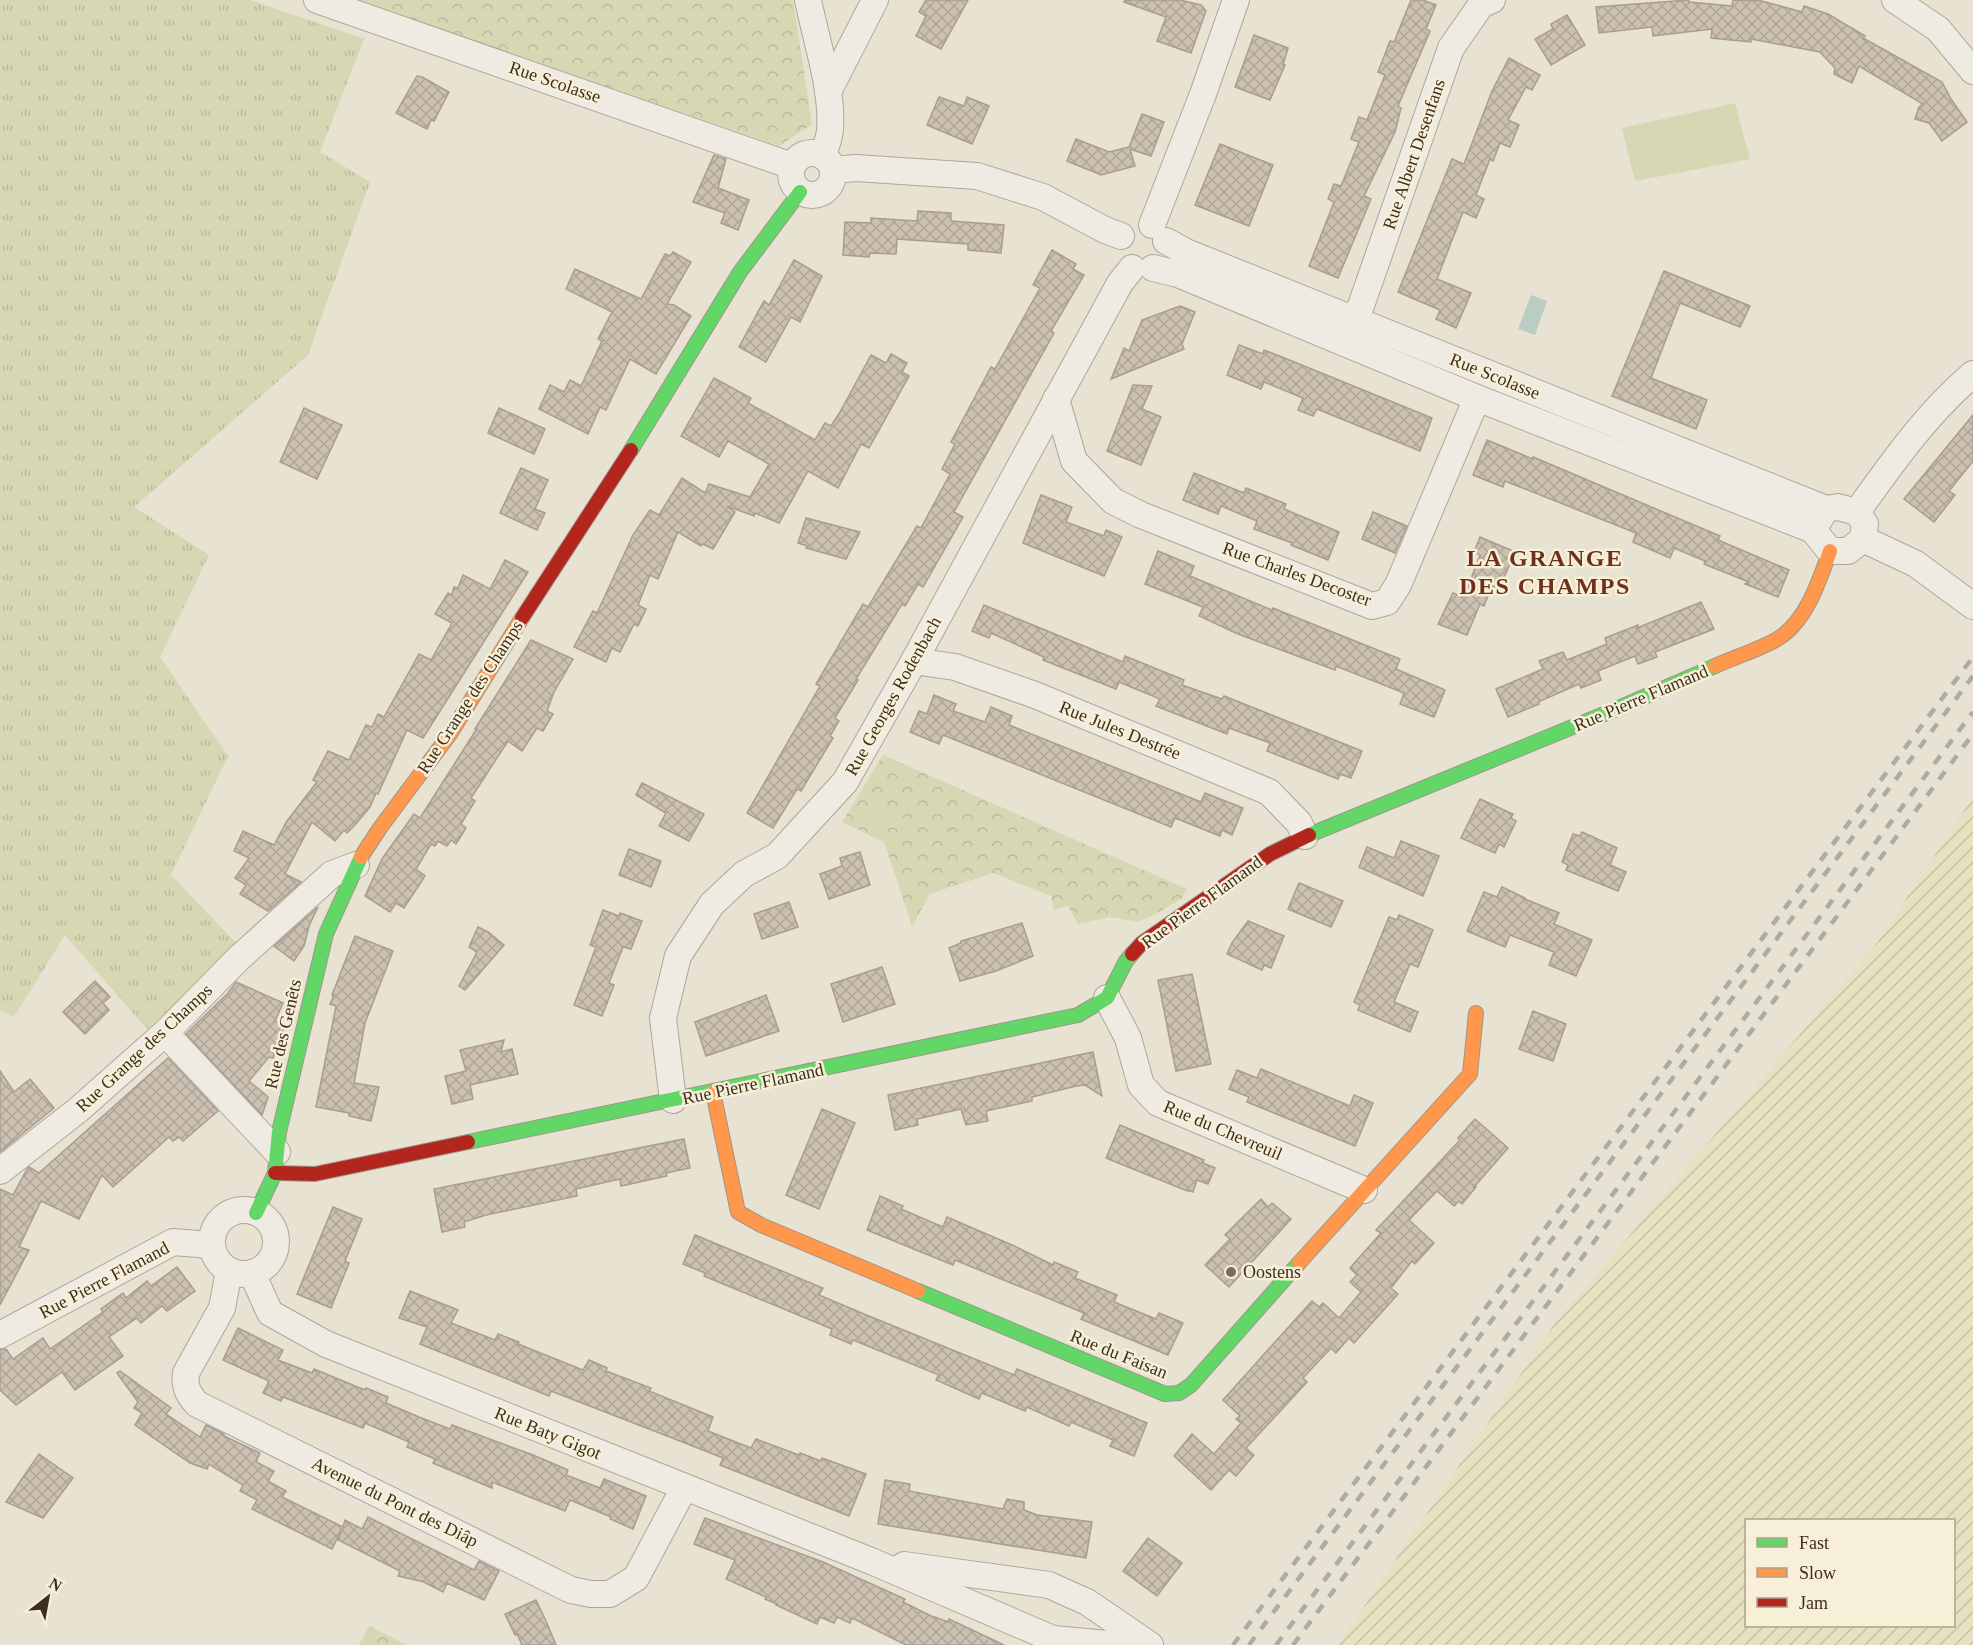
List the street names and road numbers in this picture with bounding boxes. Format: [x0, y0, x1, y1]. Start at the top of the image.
street label: Rue Scolasse [507, 57, 603, 107]
street label: Rue Albert Desenfans [1379, 76, 1449, 232]
street label: Rue Scolasse [1447, 349, 1543, 403]
street label: Rue Charles Decoster [1220, 538, 1374, 610]
street label: Rue Georges Rodenbach [841, 613, 945, 779]
street label: Rue Grange des Champs [413, 617, 527, 777]
street label: Rue Pierre Flamand [1571, 661, 1711, 735]
street label: Rue Jules Destrée [1056, 697, 1184, 763]
street label: Rue Pierre Flamand [1138, 852, 1266, 952]
street label: Rue des Genêts [261, 977, 305, 1091]
street label: Rue Grange des Champs [72, 980, 216, 1116]
street label: Rue Pierre Flamand [681, 1059, 825, 1109]
street label: Rue du Chevreuil [1161, 1096, 1285, 1164]
street label: Rue Pierre Flamand [36, 1237, 172, 1323]
street label: Rue du Faisan [1068, 1325, 1170, 1383]
street label: Rue Baty Gigot [492, 1403, 604, 1463]
street label: Avenue du Pont des Diâp [309, 1453, 481, 1551]

